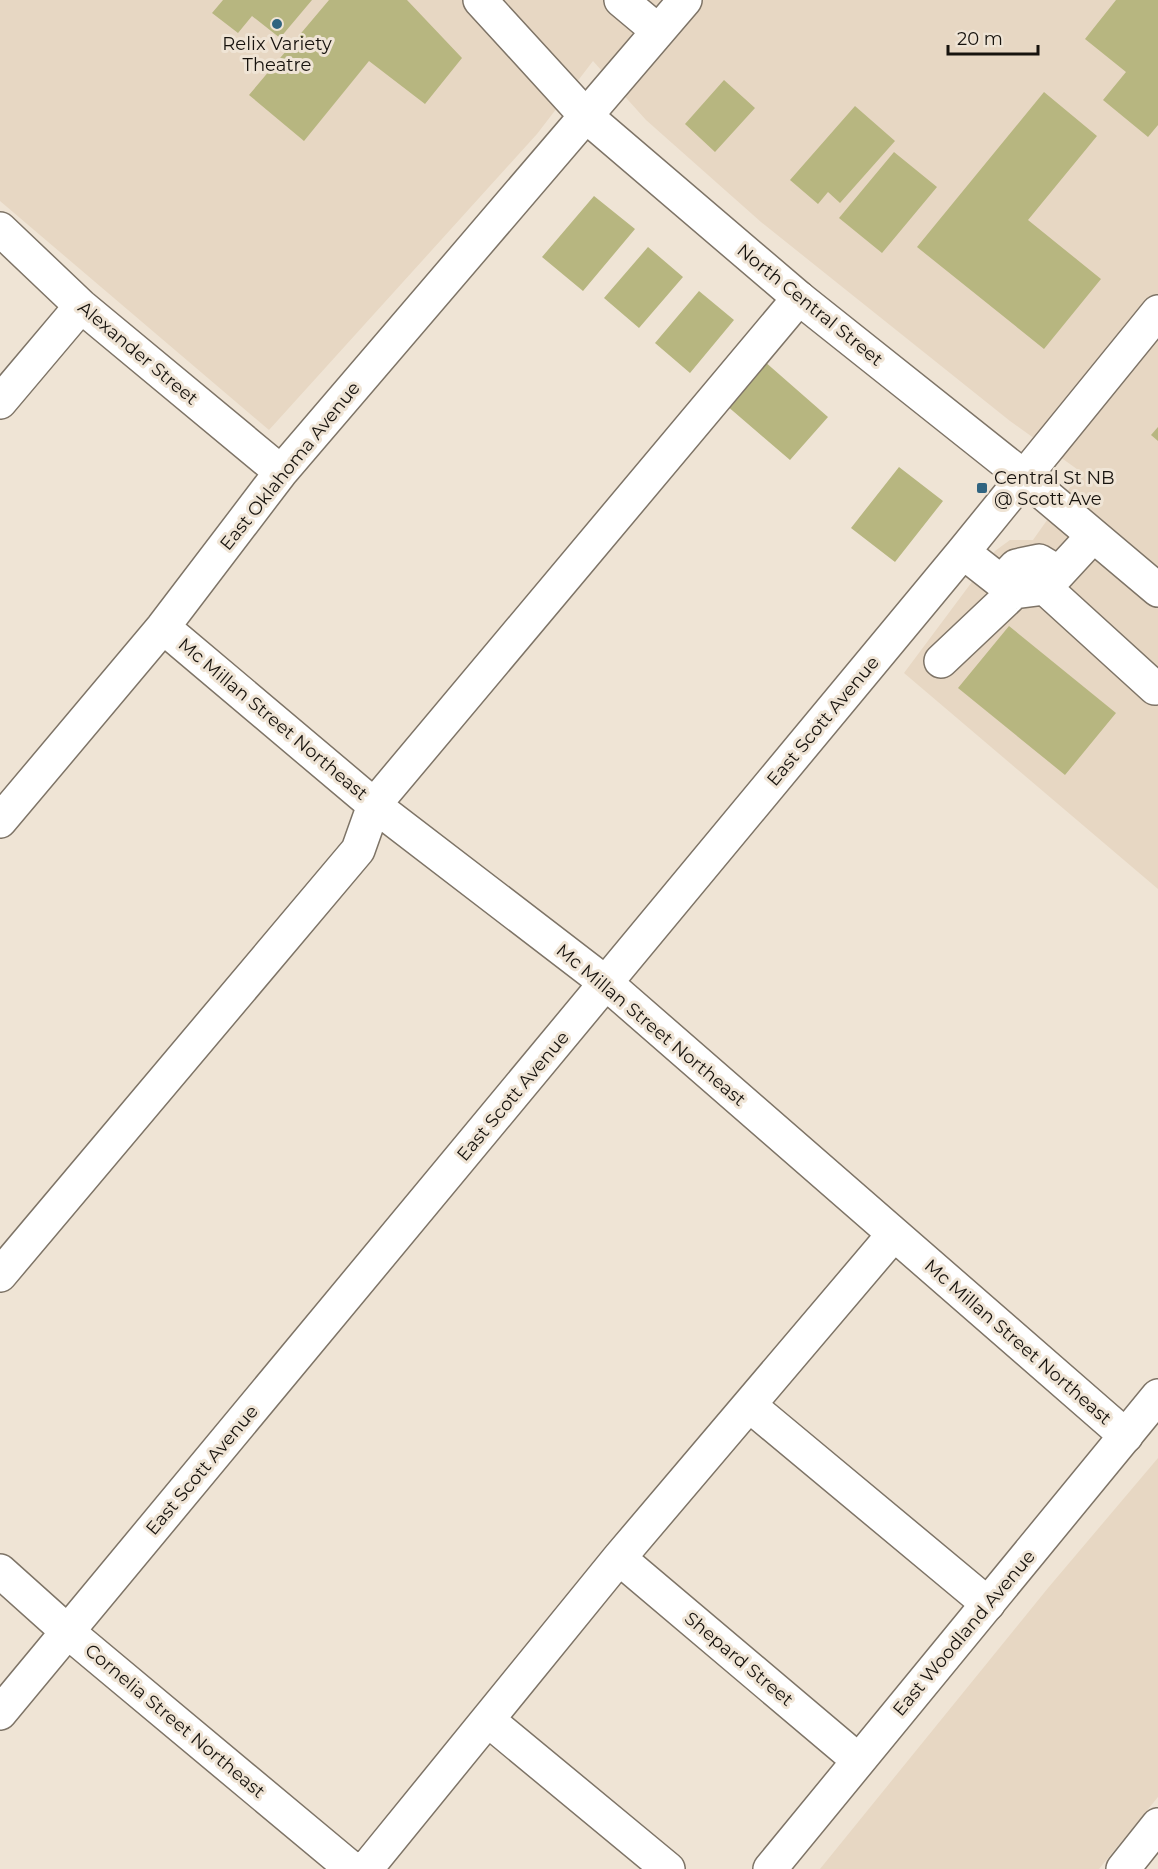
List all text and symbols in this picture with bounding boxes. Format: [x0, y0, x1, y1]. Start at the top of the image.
marker: Relix Variety Theatre [270, 17, 284, 31]
scale bar [948, 18, 1038, 56]
text: 20 m [957, 28, 1003, 50]
place label: Relix Variety Theatre [222, 33, 332, 76]
street label: North Central Street [733, 239, 887, 371]
street label: Alexander Street [73, 296, 203, 410]
street label: East Oklahoma Avenue [215, 377, 365, 555]
place label: Central St NB @ Scott Ave [994, 467, 1115, 510]
marker: Central St NB @ Scott Ave [975, 481, 989, 495]
street label: Mc Millan Street Northeast [174, 633, 372, 805]
street label: East Scott Avenue [762, 652, 884, 790]
street label: Mc Millan Street Northeast [552, 939, 750, 1111]
street label: East Scott Avenue [452, 1027, 574, 1165]
street label: Mc Millan Street Northeast [920, 1255, 1116, 1429]
street label: East Scott Avenue [141, 1401, 263, 1539]
street label: East Woodland Avenue [888, 1546, 1040, 1720]
street label: Shepard Street [680, 1607, 798, 1711]
street label: Cornelia Street Northeast [81, 1639, 269, 1803]

